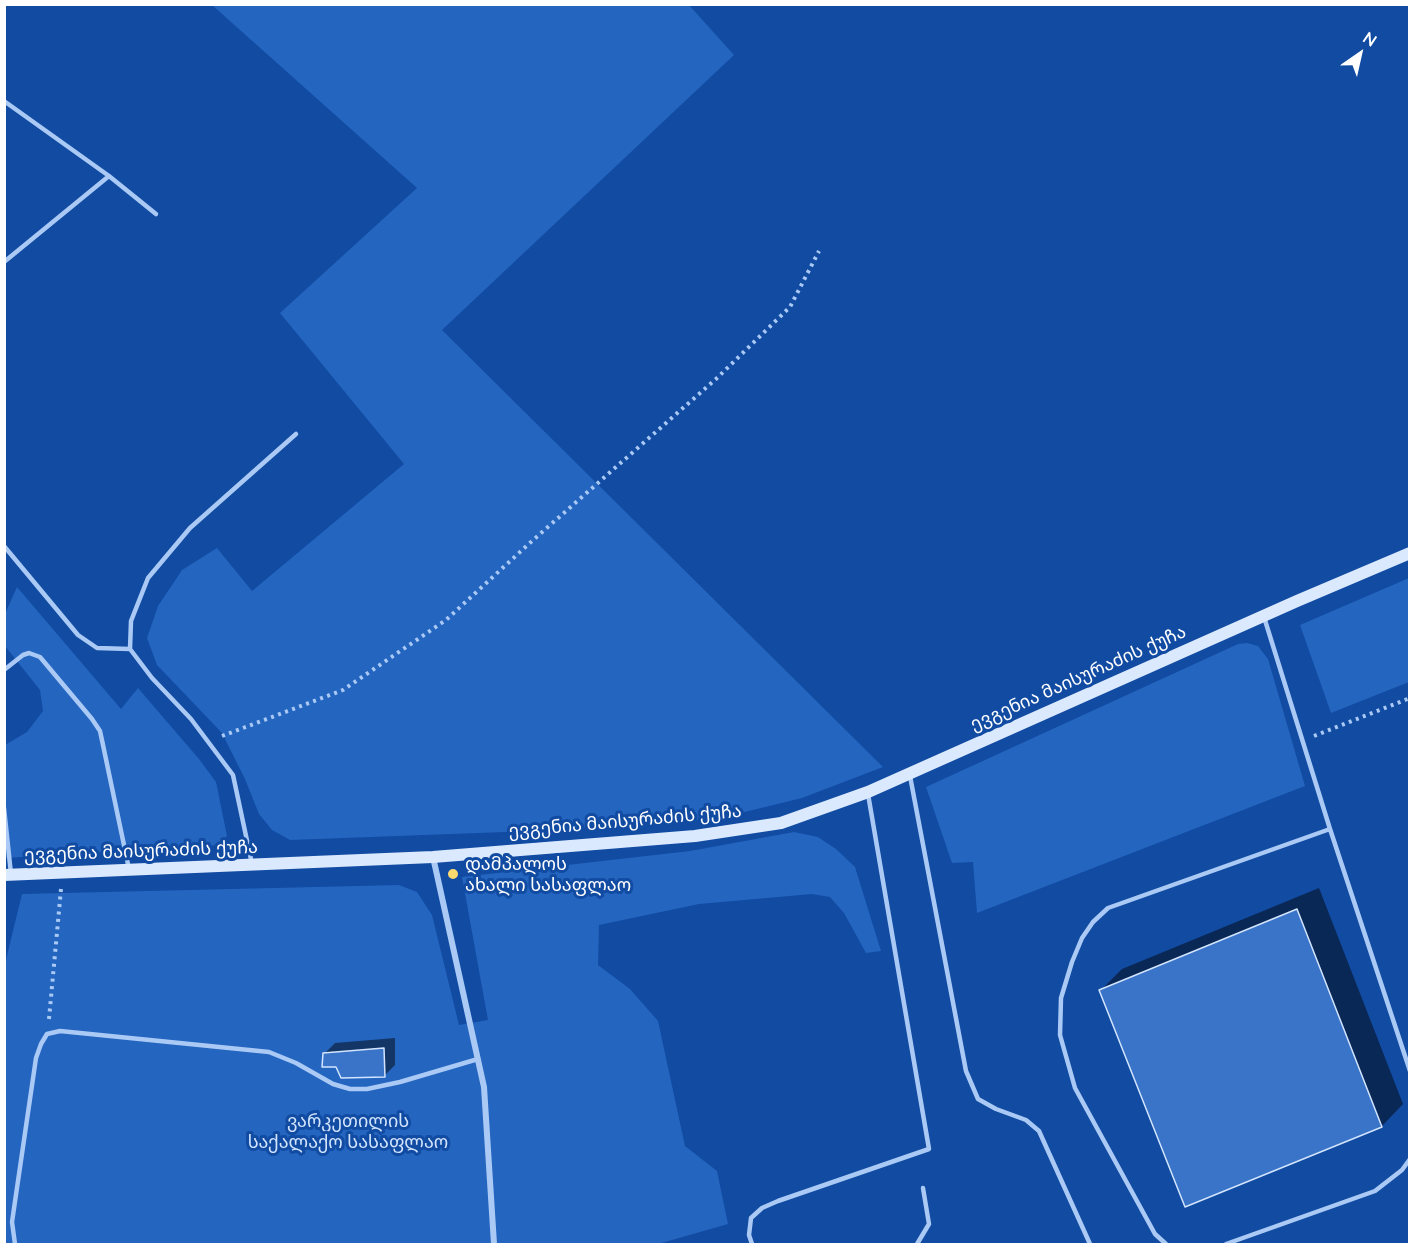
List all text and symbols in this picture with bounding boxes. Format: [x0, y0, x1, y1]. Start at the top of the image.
north arrow [1330, 24, 1390, 84]
text: N [1360, 27, 1381, 50]
street label: ევგენია მაისურაძის ქუჩა [967, 621, 1189, 735]
street label: ევგენია მაისურაძის ქუჩა [508, 800, 742, 842]
street label: ევგენია მაისურაძის ქუჩა [24, 836, 258, 866]
place label: დამპალოს ახალი სასაფლაო [465, 853, 631, 896]
marker: დამპალოს ახალი სასაფლაო [446, 867, 460, 881]
park label: ვარკეთილის საქალაქო სასაფლაო [248, 1110, 448, 1152]

